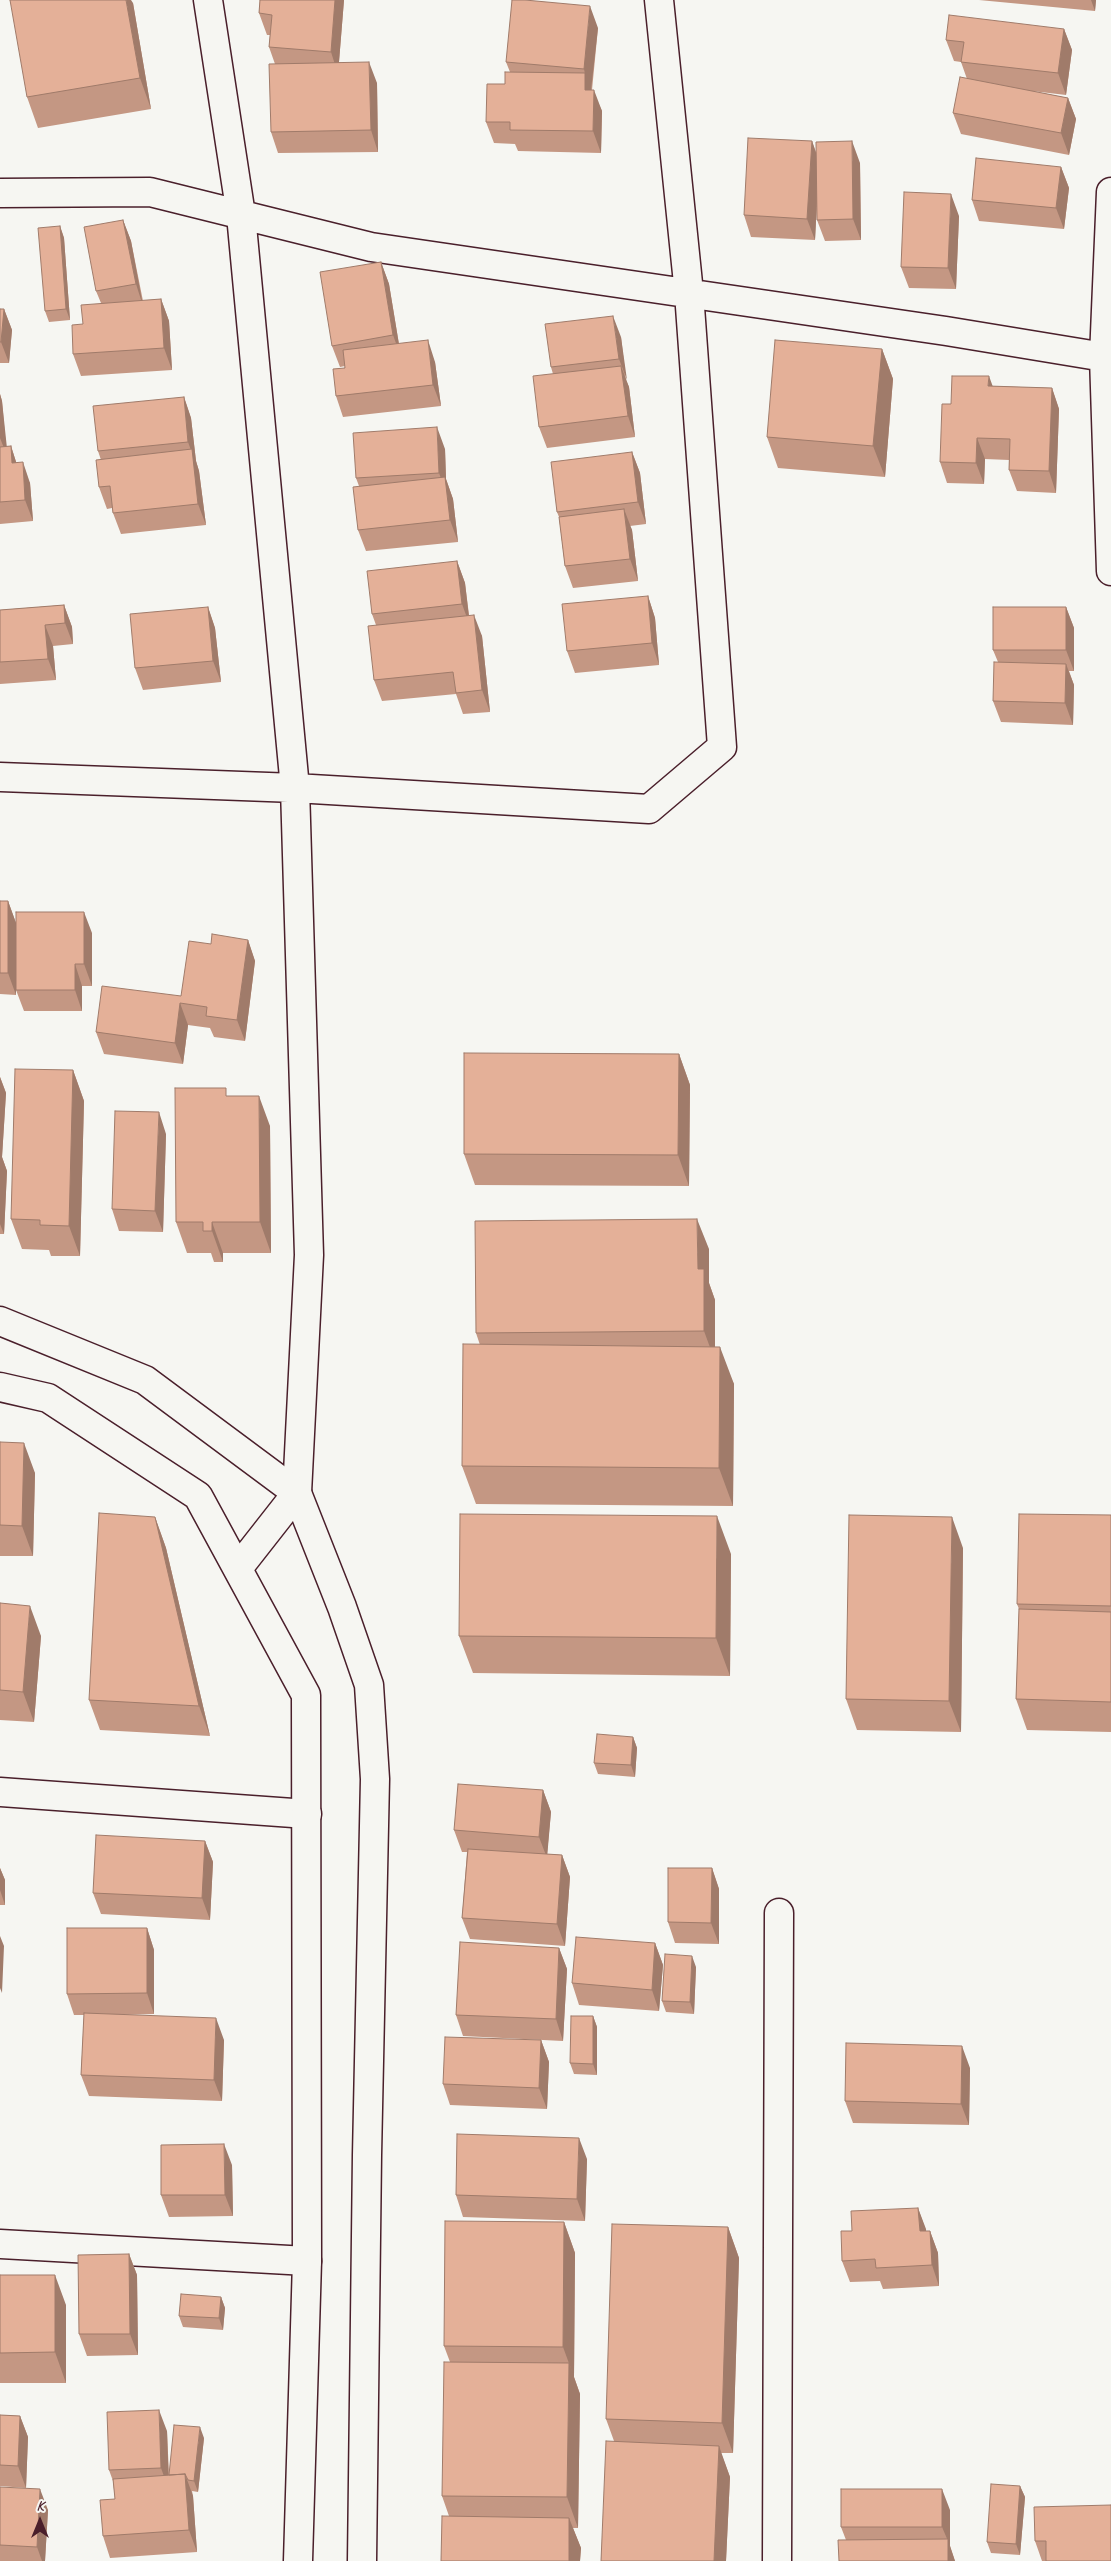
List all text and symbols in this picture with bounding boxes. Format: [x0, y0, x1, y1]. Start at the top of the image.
north arrow [15, 2496, 65, 2546]
text: K [36, 2497, 44, 2514]

